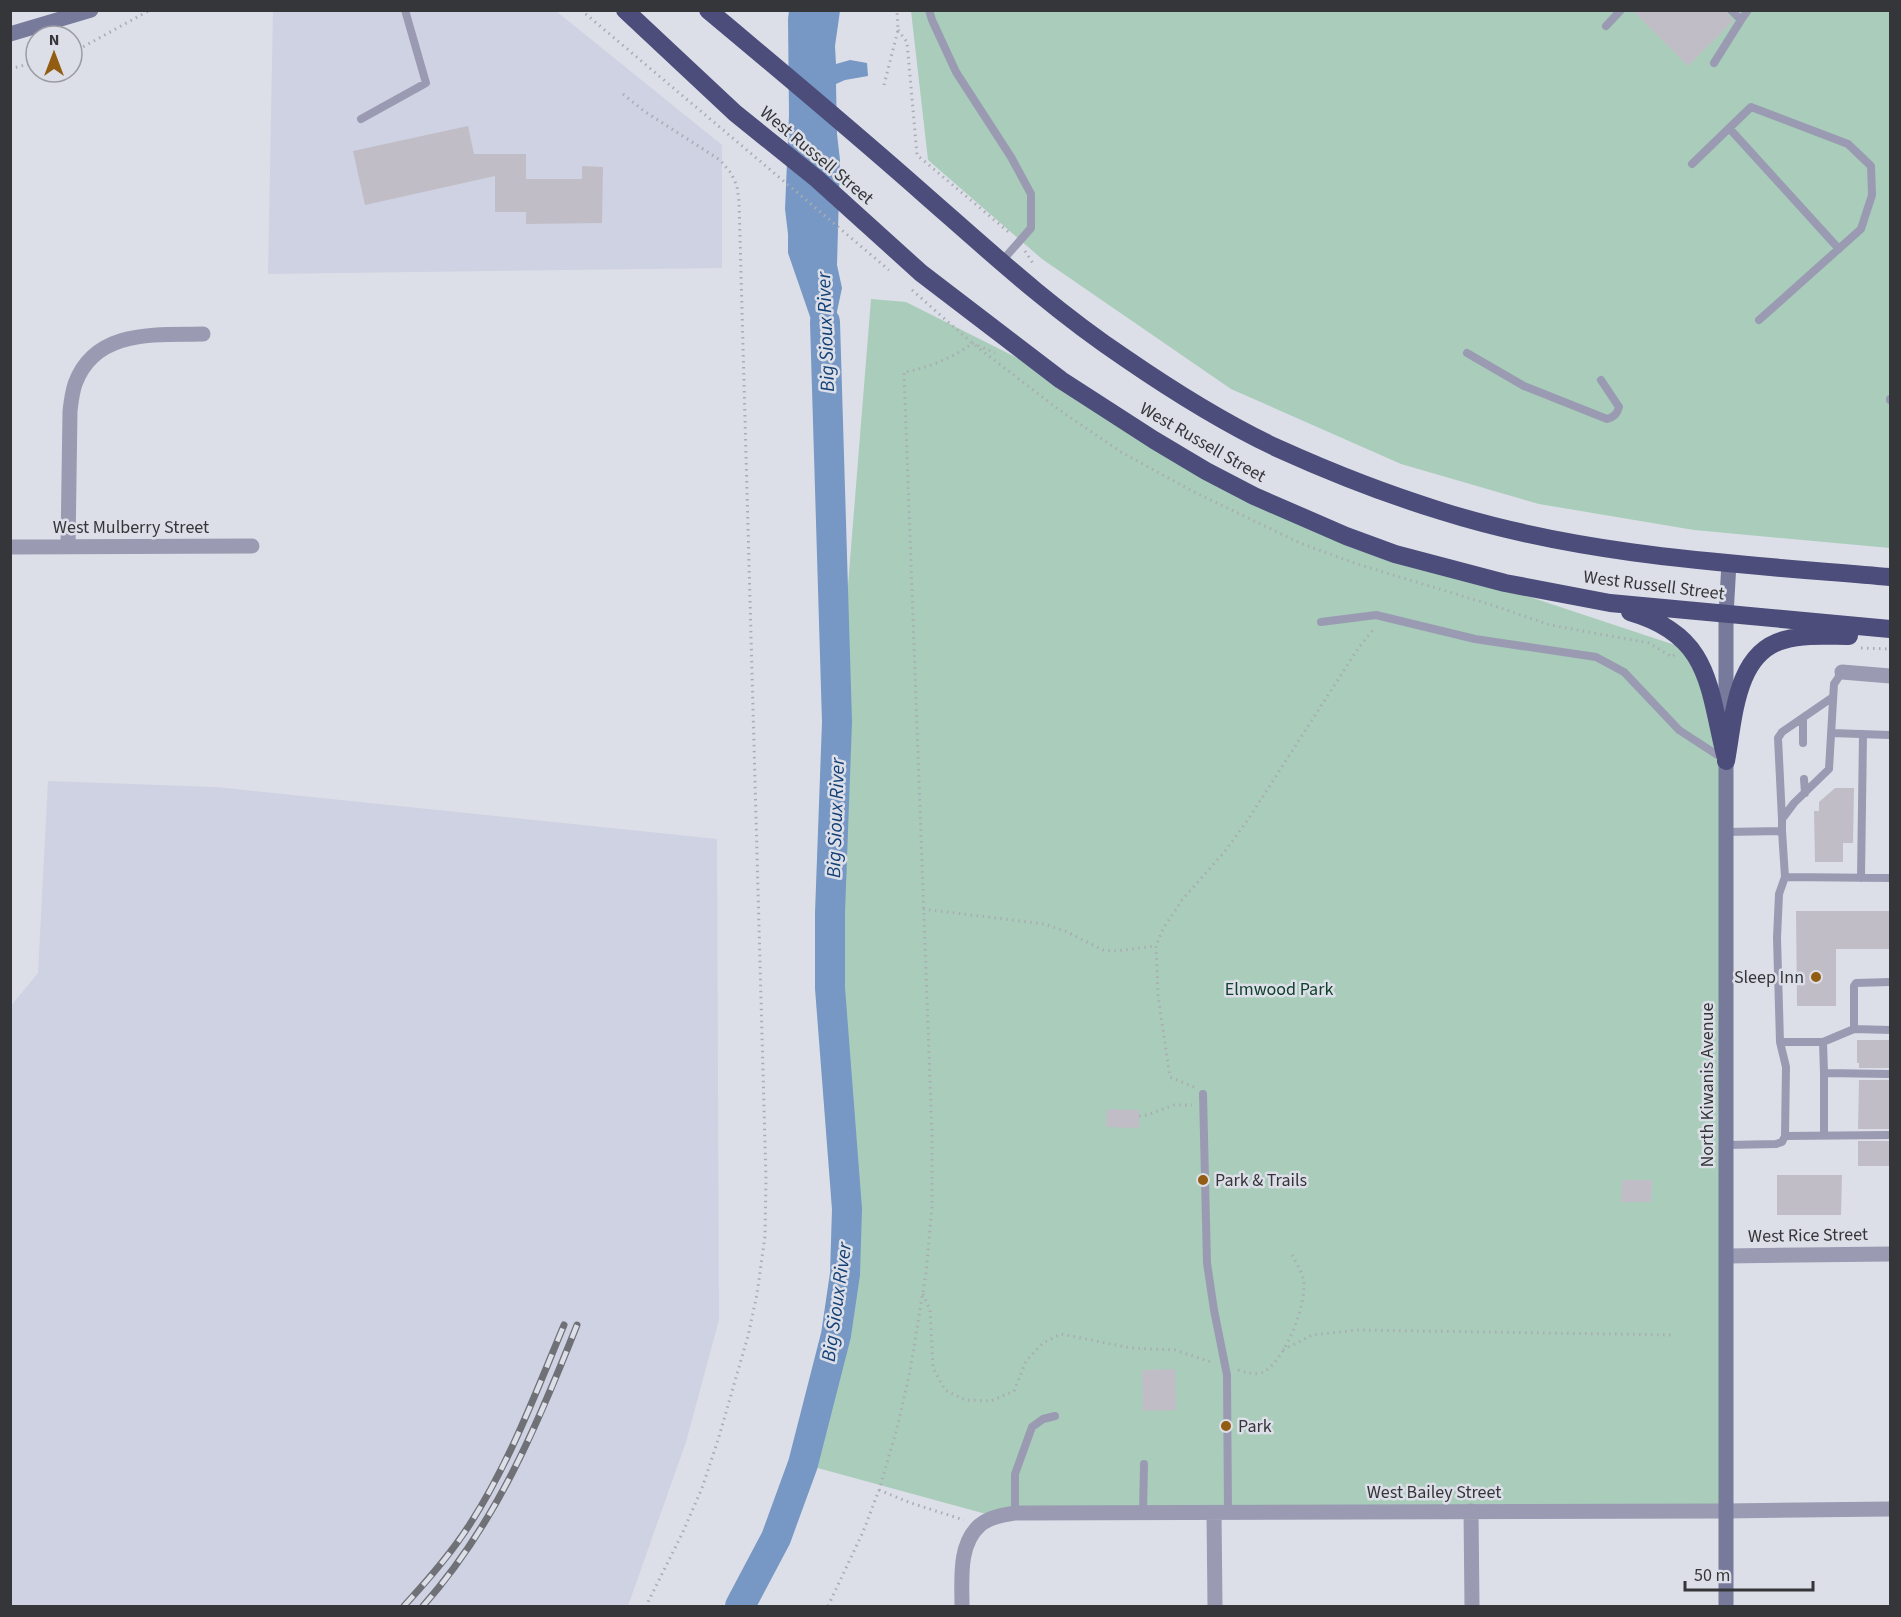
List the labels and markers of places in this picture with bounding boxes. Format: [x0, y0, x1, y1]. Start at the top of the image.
place label: Sleep Inn [1734, 965, 1804, 990]
marker: Sleep Inn [1809, 970, 1823, 984]
place label: Park & Trails [1215, 1168, 1307, 1193]
marker: Park & Trails [1196, 1173, 1210, 1187]
place label: Park [1238, 1414, 1272, 1439]
marker: Park [1219, 1419, 1233, 1433]

